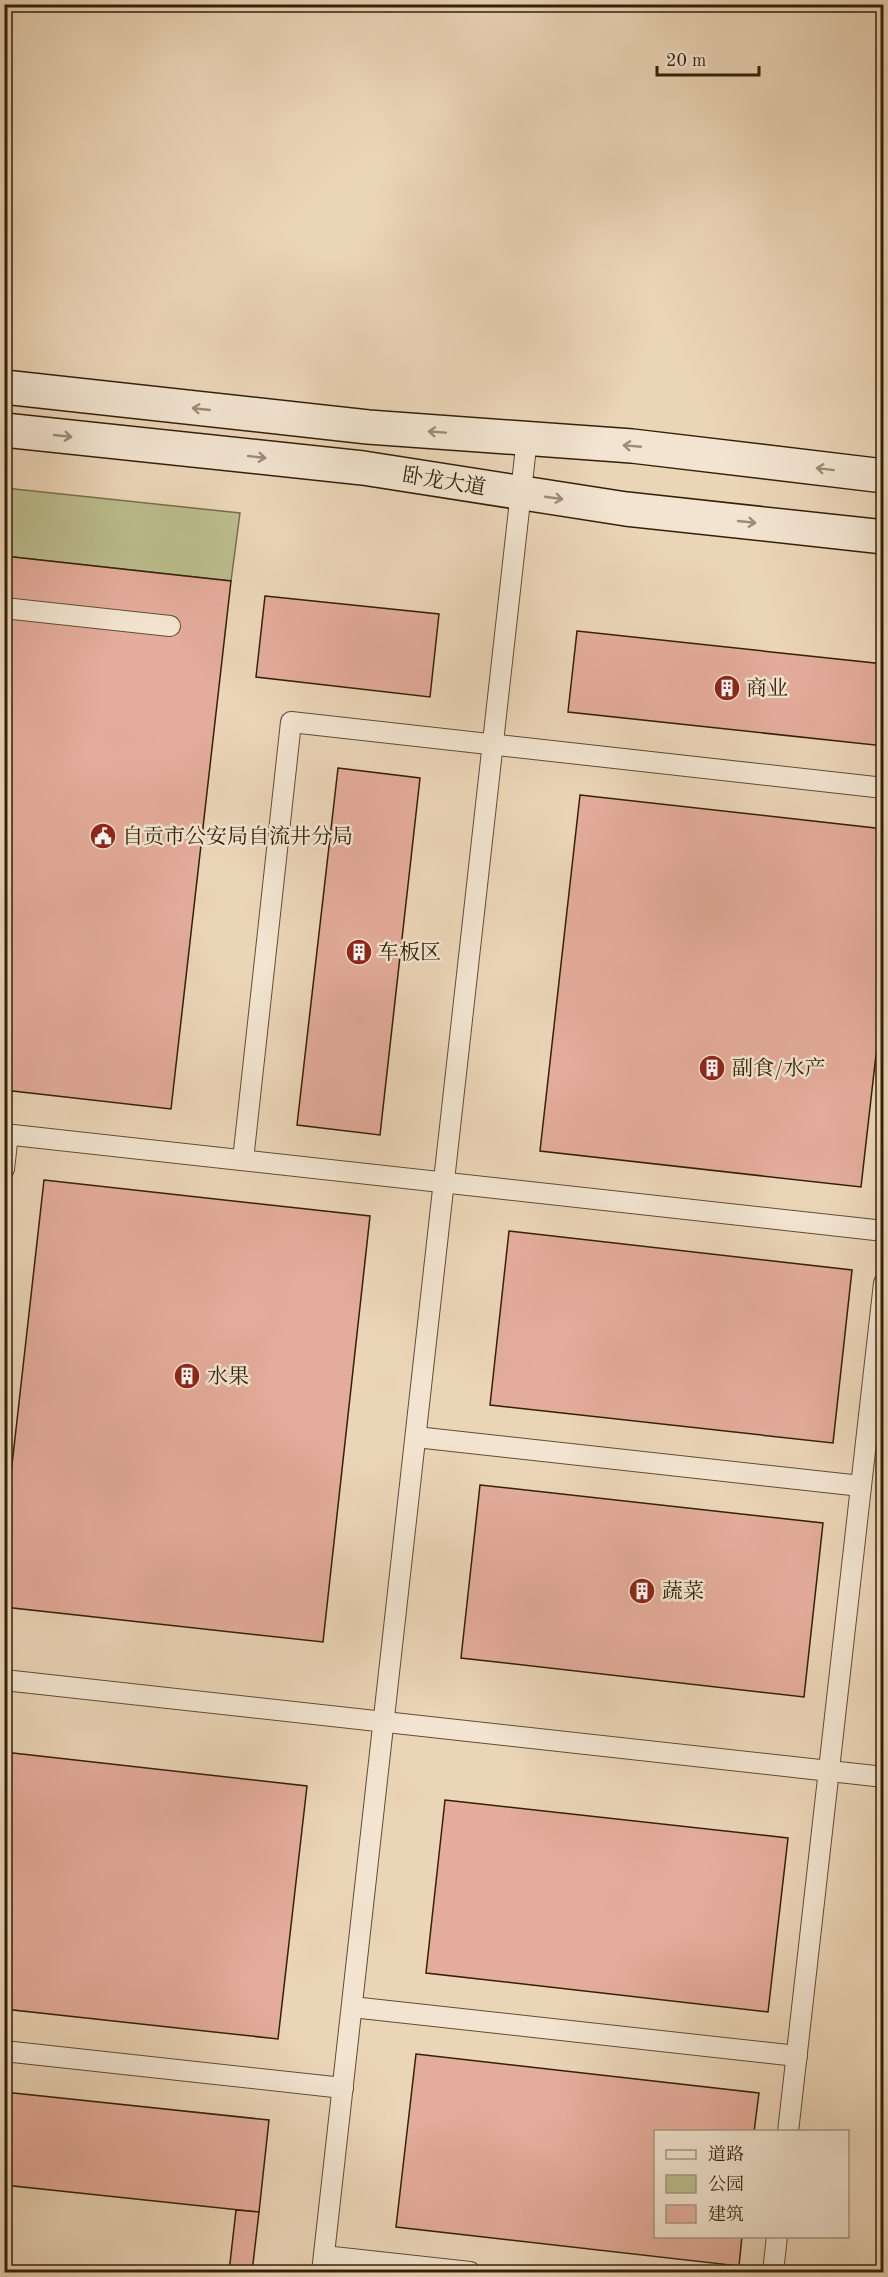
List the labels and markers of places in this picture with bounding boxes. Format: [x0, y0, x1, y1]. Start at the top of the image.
building icon: 商业 [712, 673, 742, 703]
place label: 商业 [746, 677, 788, 700]
public building icon: 自贡市公安局自流井分局 [88, 821, 118, 851]
place label: 自贡市公安局自流井分局 [122, 825, 353, 848]
building icon: 车板区 [344, 937, 374, 967]
place label: 车板区 [378, 941, 441, 964]
building icon: 副食/水产 [697, 1053, 727, 1083]
place label: 副食/水产 [732, 1057, 825, 1080]
building icon: 水果 [172, 1361, 202, 1391]
place label: 水果 [207, 1365, 249, 1388]
building icon: 蔬菜 [627, 1576, 657, 1606]
place label: 蔬菜 [662, 1580, 704, 1603]

